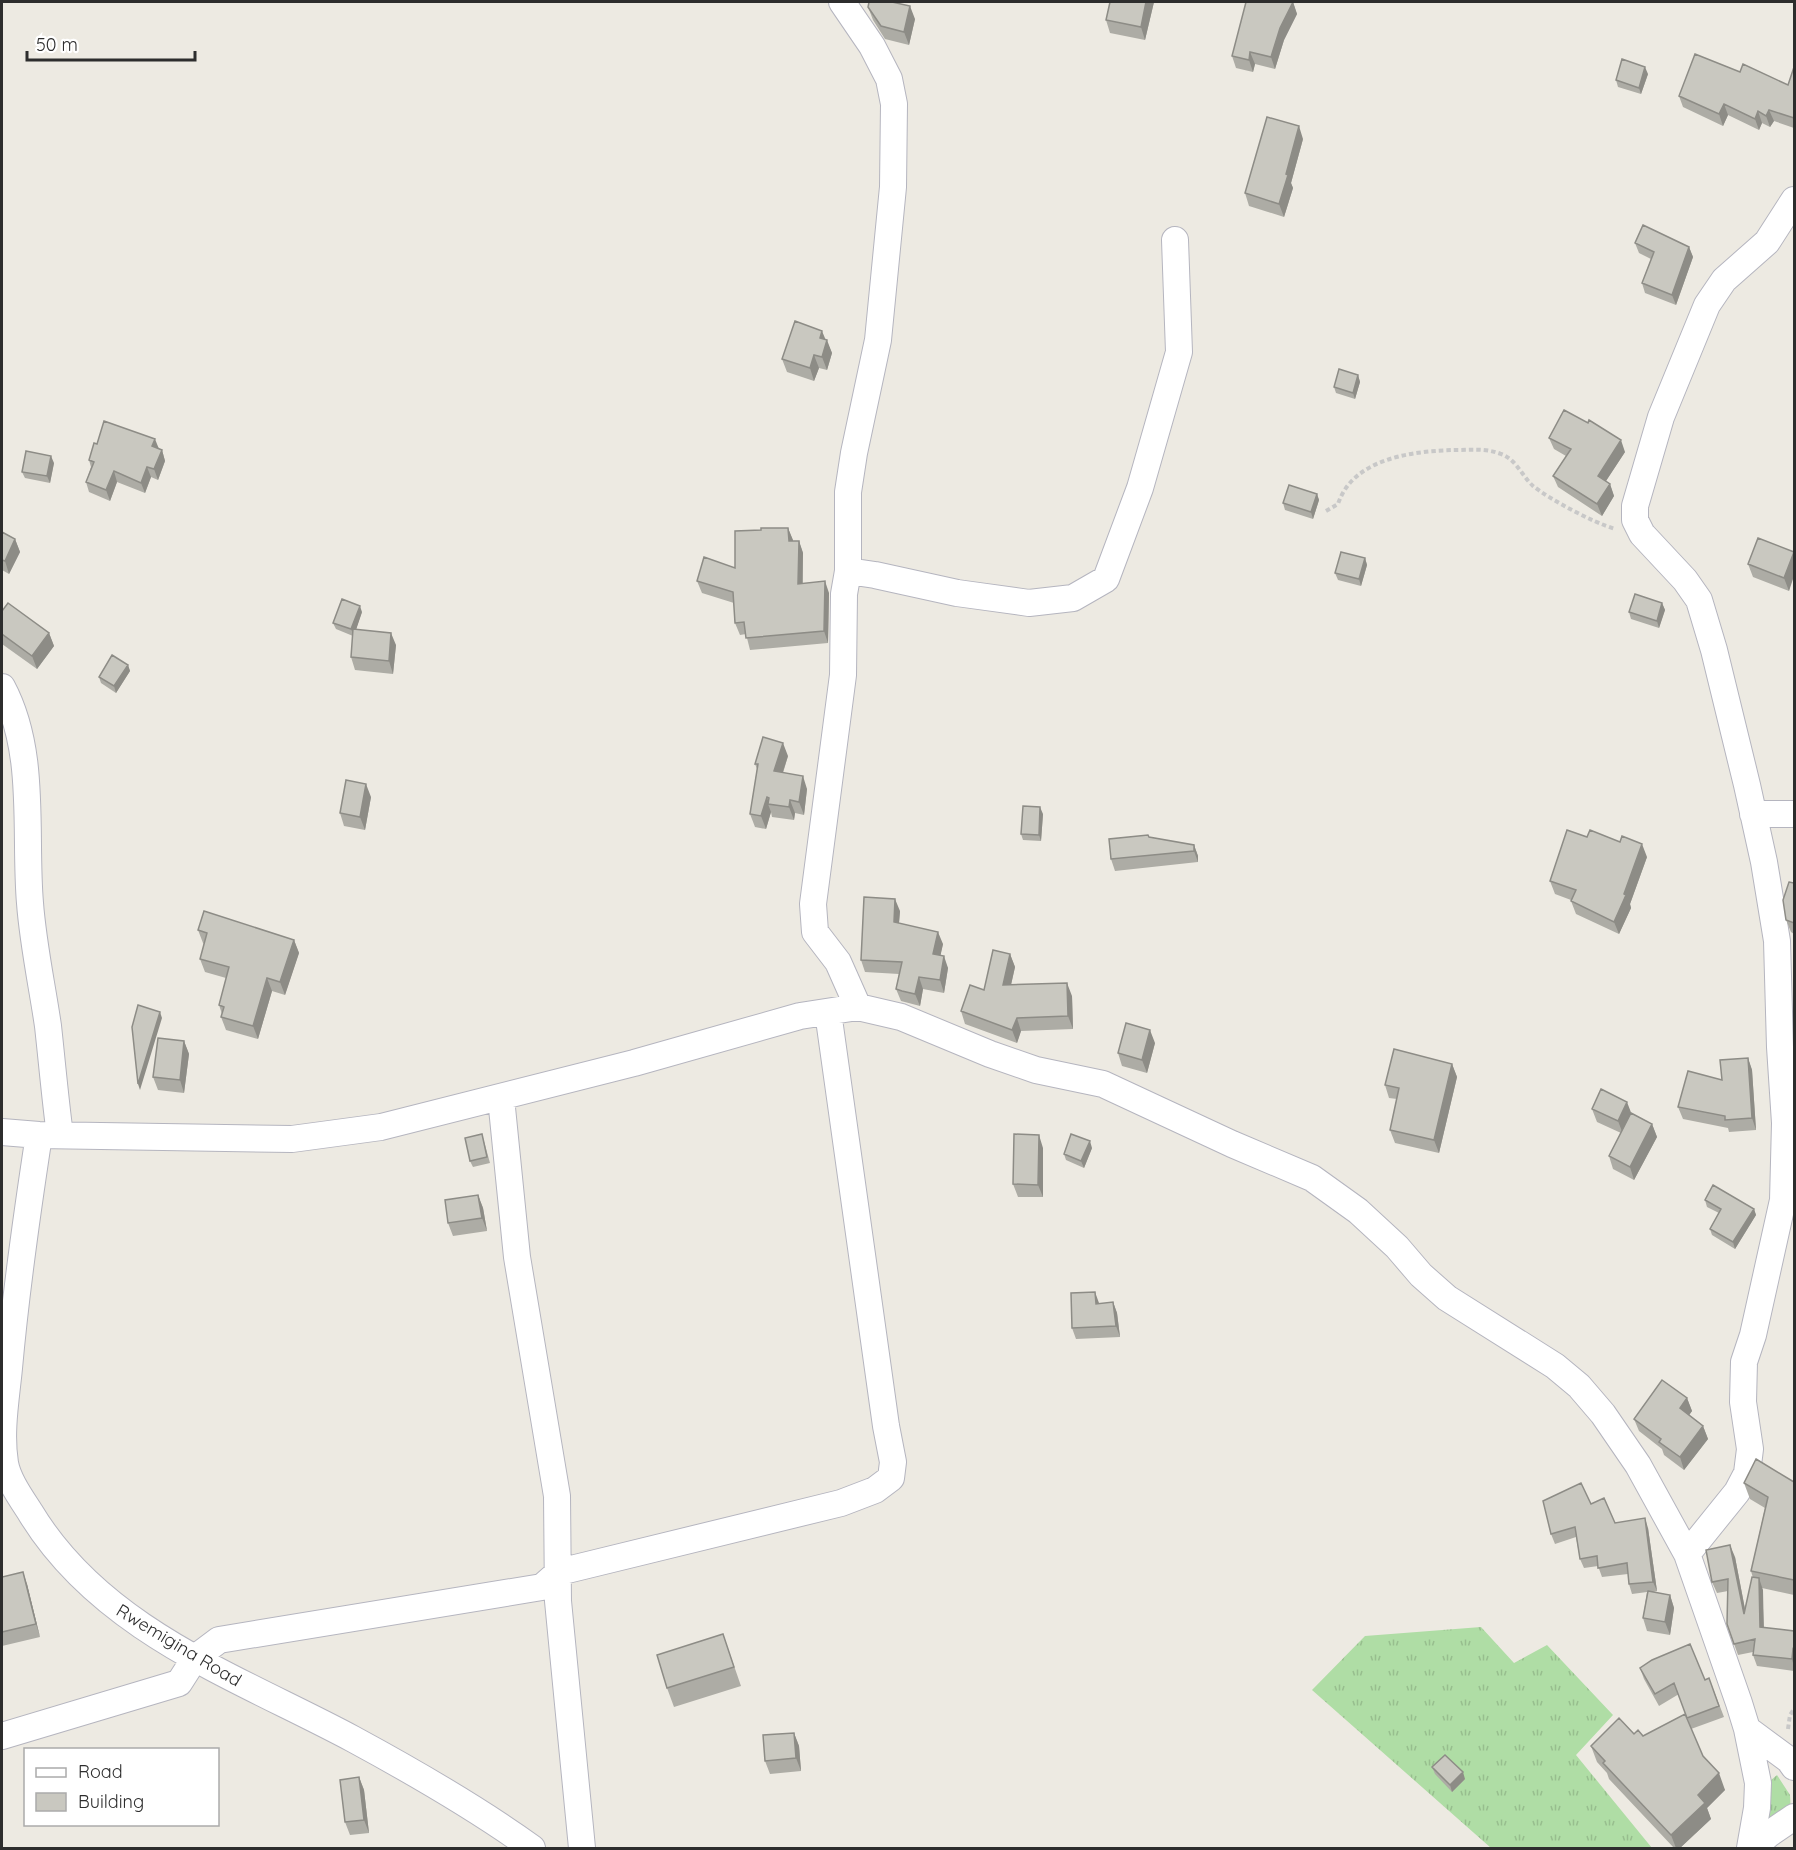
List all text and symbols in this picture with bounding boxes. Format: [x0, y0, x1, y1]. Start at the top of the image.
scale bar [27, 24, 195, 62]
text: 50 m [36, 33, 78, 56]
street label: Rwemigina Road [112, 1599, 246, 1691]
legend [24, 1748, 219, 1826]
text: Road [78, 1760, 123, 1783]
text: Building [78, 1790, 144, 1813]

